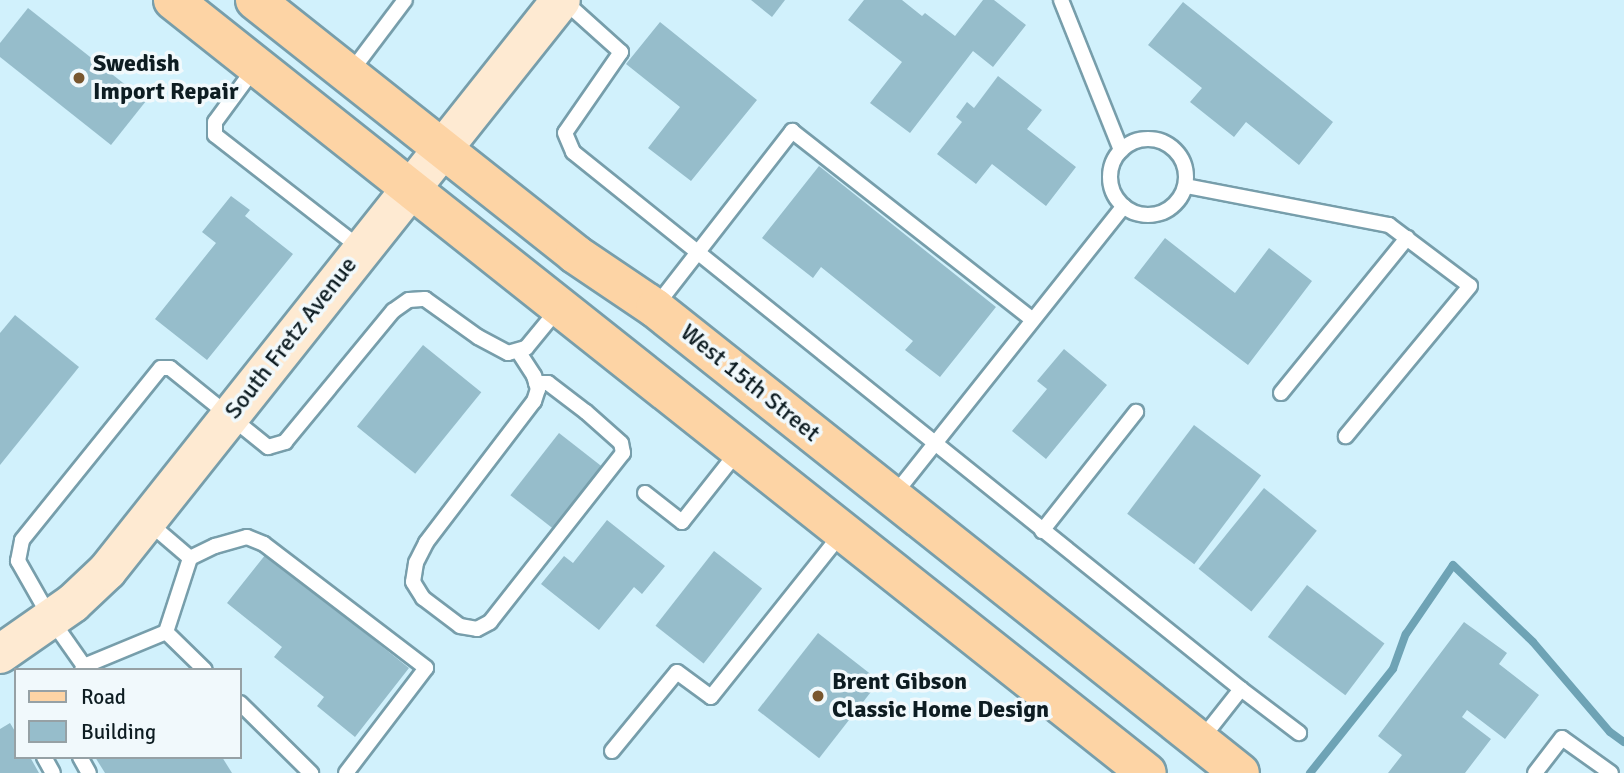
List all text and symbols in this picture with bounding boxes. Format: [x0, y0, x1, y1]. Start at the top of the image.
place label: Swedish Import Repair [93, 50, 238, 106]
marker: Swedish Import Repair [71, 70, 87, 86]
street label: South Fretz Avenue [219, 251, 363, 425]
street label: West 15th Street [675, 318, 825, 448]
legend [14, 668, 242, 759]
place label: Brent Gibson Classic Home Design [832, 668, 1049, 724]
text: Road [81, 684, 126, 710]
marker: Brent Gibson Classic Home Design [810, 688, 826, 704]
text: Building [81, 719, 156, 745]

